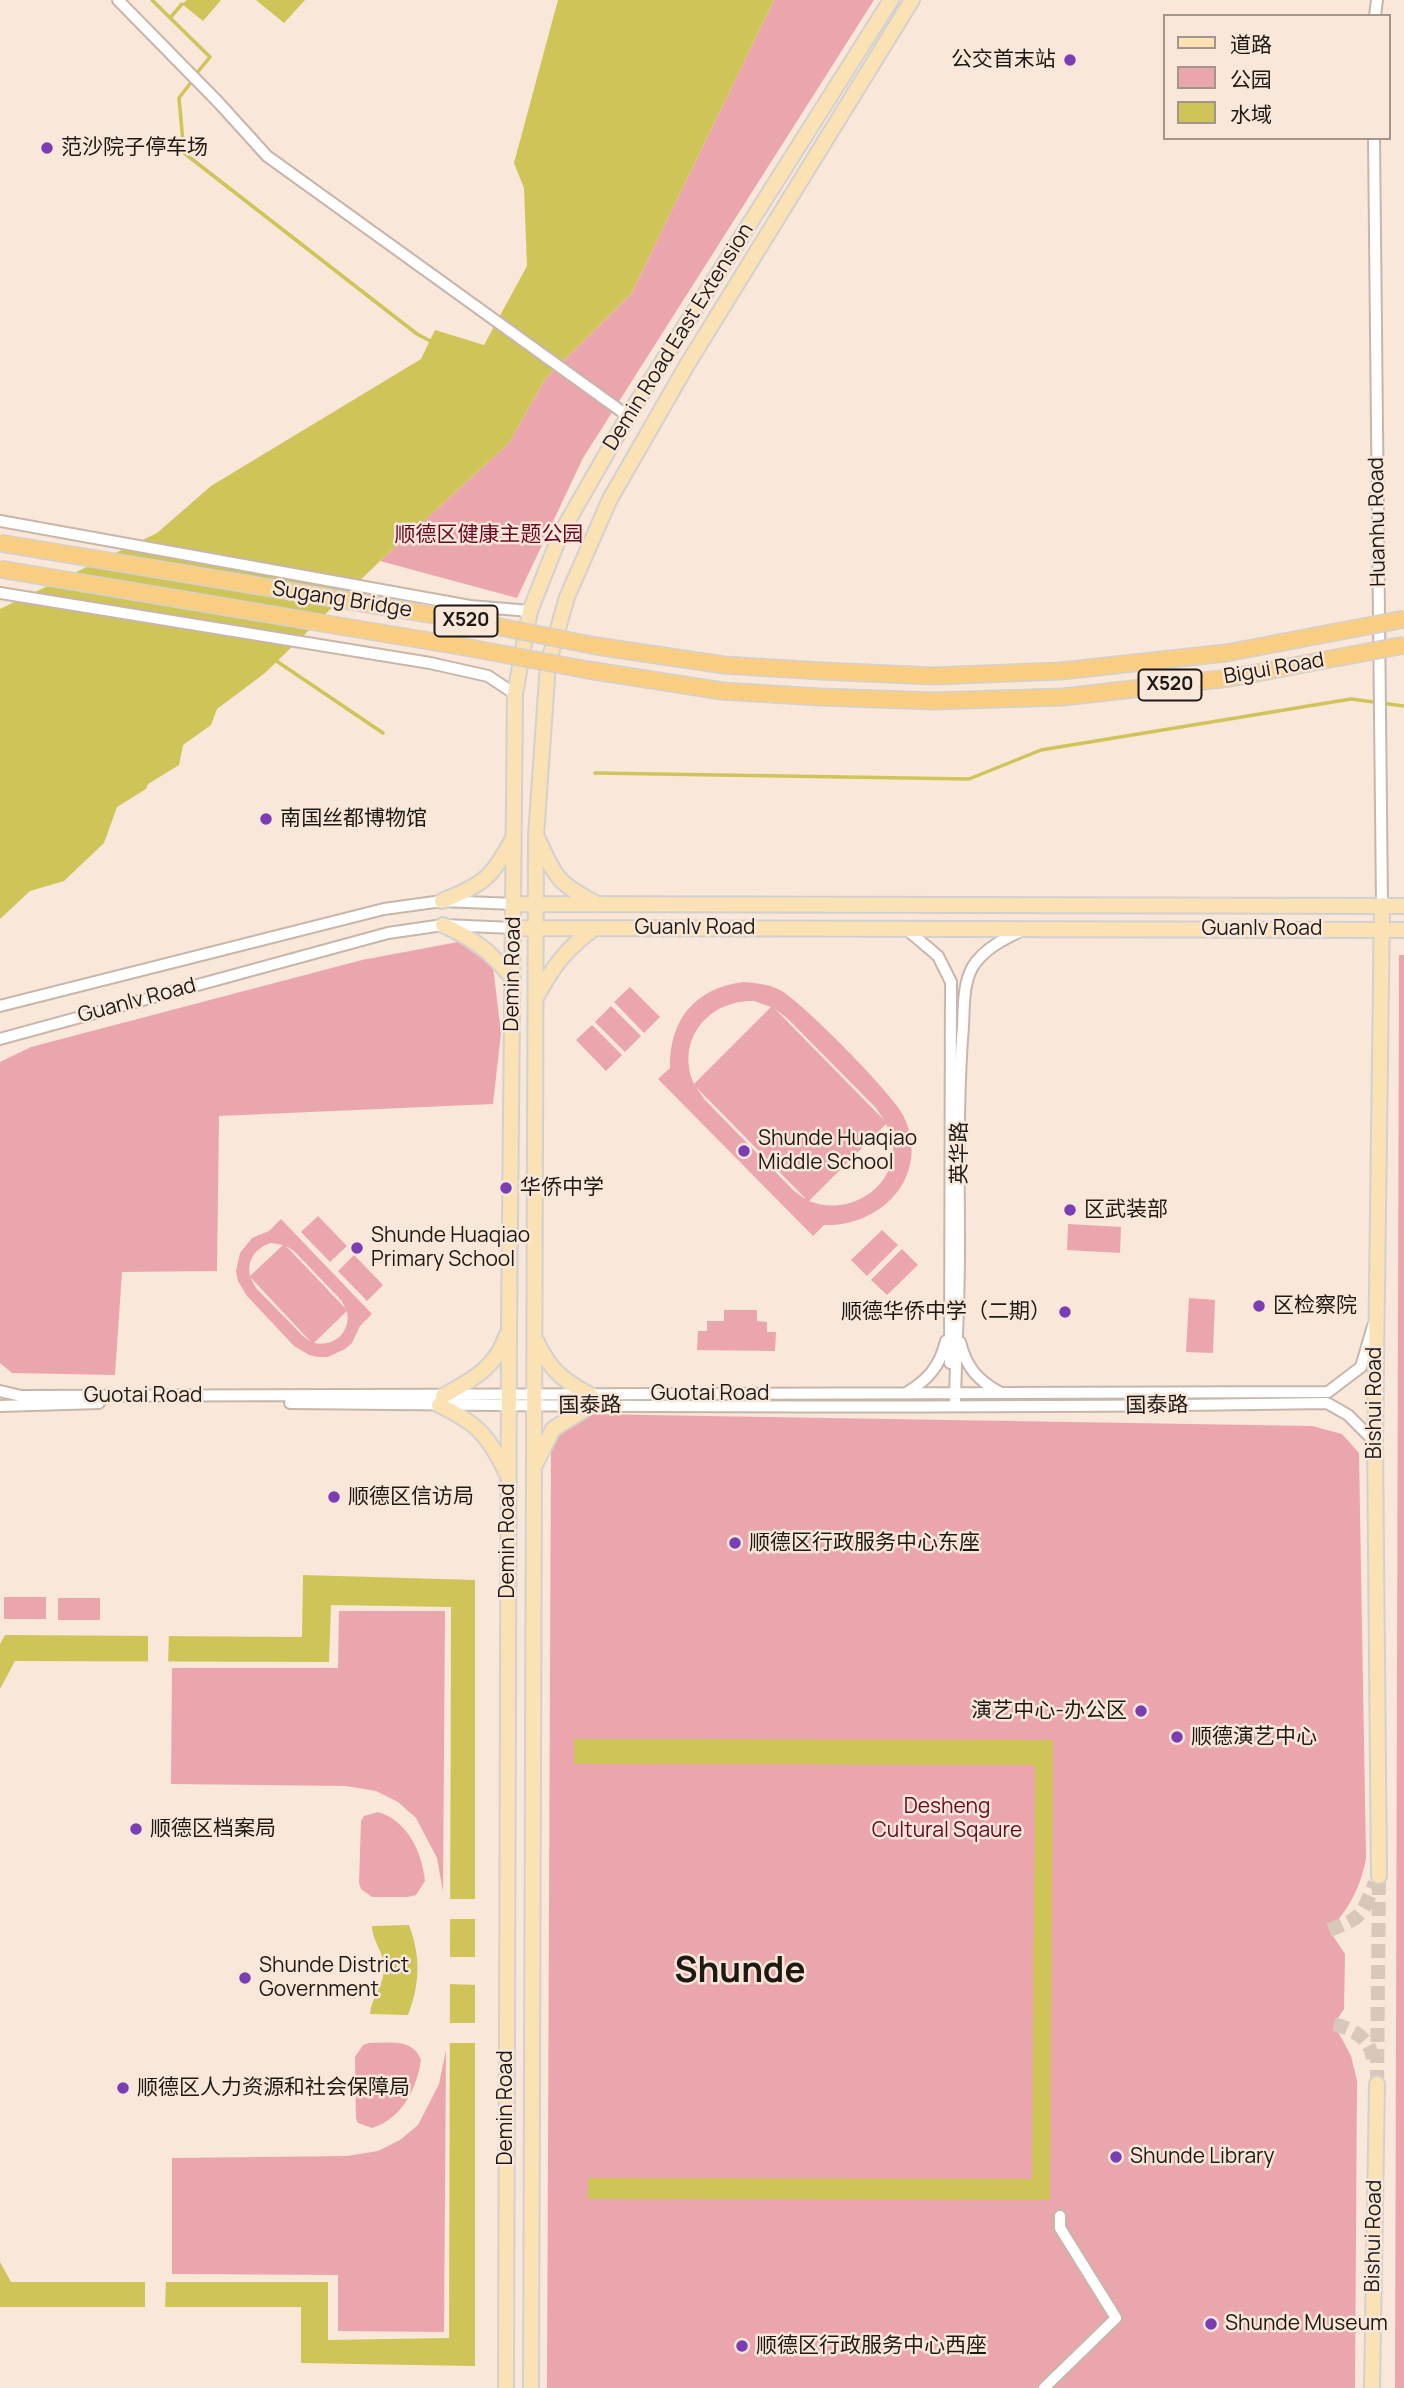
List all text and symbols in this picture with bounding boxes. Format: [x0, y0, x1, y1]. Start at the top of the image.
legend [1162, 14, 1390, 140]
text: 道路 [1230, 30, 1272, 58]
place label: 公交首末站 [951, 47, 1056, 73]
marker: 公交首末站 [1062, 52, 1078, 68]
text: 公园 [1230, 65, 1272, 93]
text: 水域 [1230, 100, 1272, 128]
place label: 范沙院子停车场 [61, 135, 208, 161]
marker: 范沙院子停车场 [39, 140, 55, 156]
street label: Demin Road East Extension [599, 219, 759, 455]
street label: Huanhu Road [1364, 457, 1392, 587]
park label: 顺德区健康主题公园 [395, 522, 583, 548]
street label: Sugang Bridge [270, 577, 414, 623]
road number: X520 [434, 606, 498, 636]
street label: Bigui Road [1222, 648, 1326, 690]
road number: X520 [1138, 670, 1202, 700]
place label: 南国丝都博物馆 [280, 806, 427, 832]
marker: 南国丝都博物馆 [258, 811, 274, 827]
street label: Guanlv Road [635, 915, 755, 941]
street label: Demin Road [499, 916, 527, 1032]
street label: Guanlv Road [1202, 916, 1322, 942]
street label: Guanlv Road [75, 973, 199, 1029]
street label: 英华路 [947, 1122, 973, 1184]
place label: Shunde Huaqiao Middle School [758, 1126, 917, 1176]
marker: Shunde Huaqiao Middle School [736, 1143, 752, 1159]
place label: 华侨中学 [520, 1175, 604, 1201]
marker: 华侨中学 [498, 1180, 514, 1196]
place label: 区武装部 [1084, 1197, 1168, 1223]
marker: 区武装部 [1062, 1202, 1078, 1218]
place label: Shunde Huaqiao Primary School [371, 1223, 530, 1273]
marker: Shunde Huaqiao Primary School [349, 1240, 365, 1256]
place label: 区检察院 [1273, 1293, 1357, 1319]
marker: 区检察院 [1251, 1298, 1267, 1314]
place label: 顺德华侨中学（二期） [841, 1299, 1051, 1325]
marker: 顺德华侨中学（二期） [1057, 1304, 1073, 1320]
street label: Bishui Road [1362, 1347, 1388, 1459]
street label: Guotai Road [651, 1381, 769, 1407]
street label: Guotai Road [84, 1383, 202, 1409]
street label: 国泰路 [558, 1393, 622, 1419]
street label: 国泰路 [1125, 1393, 1189, 1419]
street label: Demin Road [495, 1483, 521, 1599]
place label: 顺德区信访局 [348, 1484, 474, 1510]
marker: 顺德区信访局 [326, 1489, 342, 1505]
place label: 顺德区行政服务中心东座 [749, 1530, 980, 1556]
marker: 顺德区行政服务中心东座 [727, 1535, 743, 1551]
place label: 演艺中心-办公区 [971, 1698, 1127, 1724]
marker: 演艺中心-办公区 [1133, 1703, 1149, 1719]
place label: 顺德演艺中心 [1191, 1724, 1317, 1750]
marker: 顺德演艺中心 [1169, 1729, 1185, 1745]
park label: Desheng Cultural Sqaure [872, 1794, 1022, 1844]
place label: 顺德区档案局 [150, 1816, 276, 1842]
marker: 顺德区档案局 [128, 1821, 144, 1837]
district label: Shunde [674, 1951, 806, 1993]
place label: Shunde District Government [259, 1953, 409, 2003]
marker: Shunde District Government [237, 1970, 253, 1986]
street label: Demin Road [493, 2050, 519, 2166]
place label: 顺德区人力资源和社会保障局 [137, 2075, 410, 2101]
marker: 顺德区人力资源和社会保障局 [115, 2080, 131, 2096]
place label: Shunde Library [1130, 2144, 1275, 2170]
marker: Shunde Library [1108, 2149, 1124, 2165]
street label: Bishui Road [1360, 2179, 1388, 2293]
place label: Shunde Museum [1225, 2311, 1388, 2337]
marker: Shunde Museum [1203, 2316, 1219, 2332]
place label: 顺德区行政服务中心西座 [756, 2333, 987, 2359]
marker: 顺德区行政服务中心西座 [734, 2338, 750, 2354]

